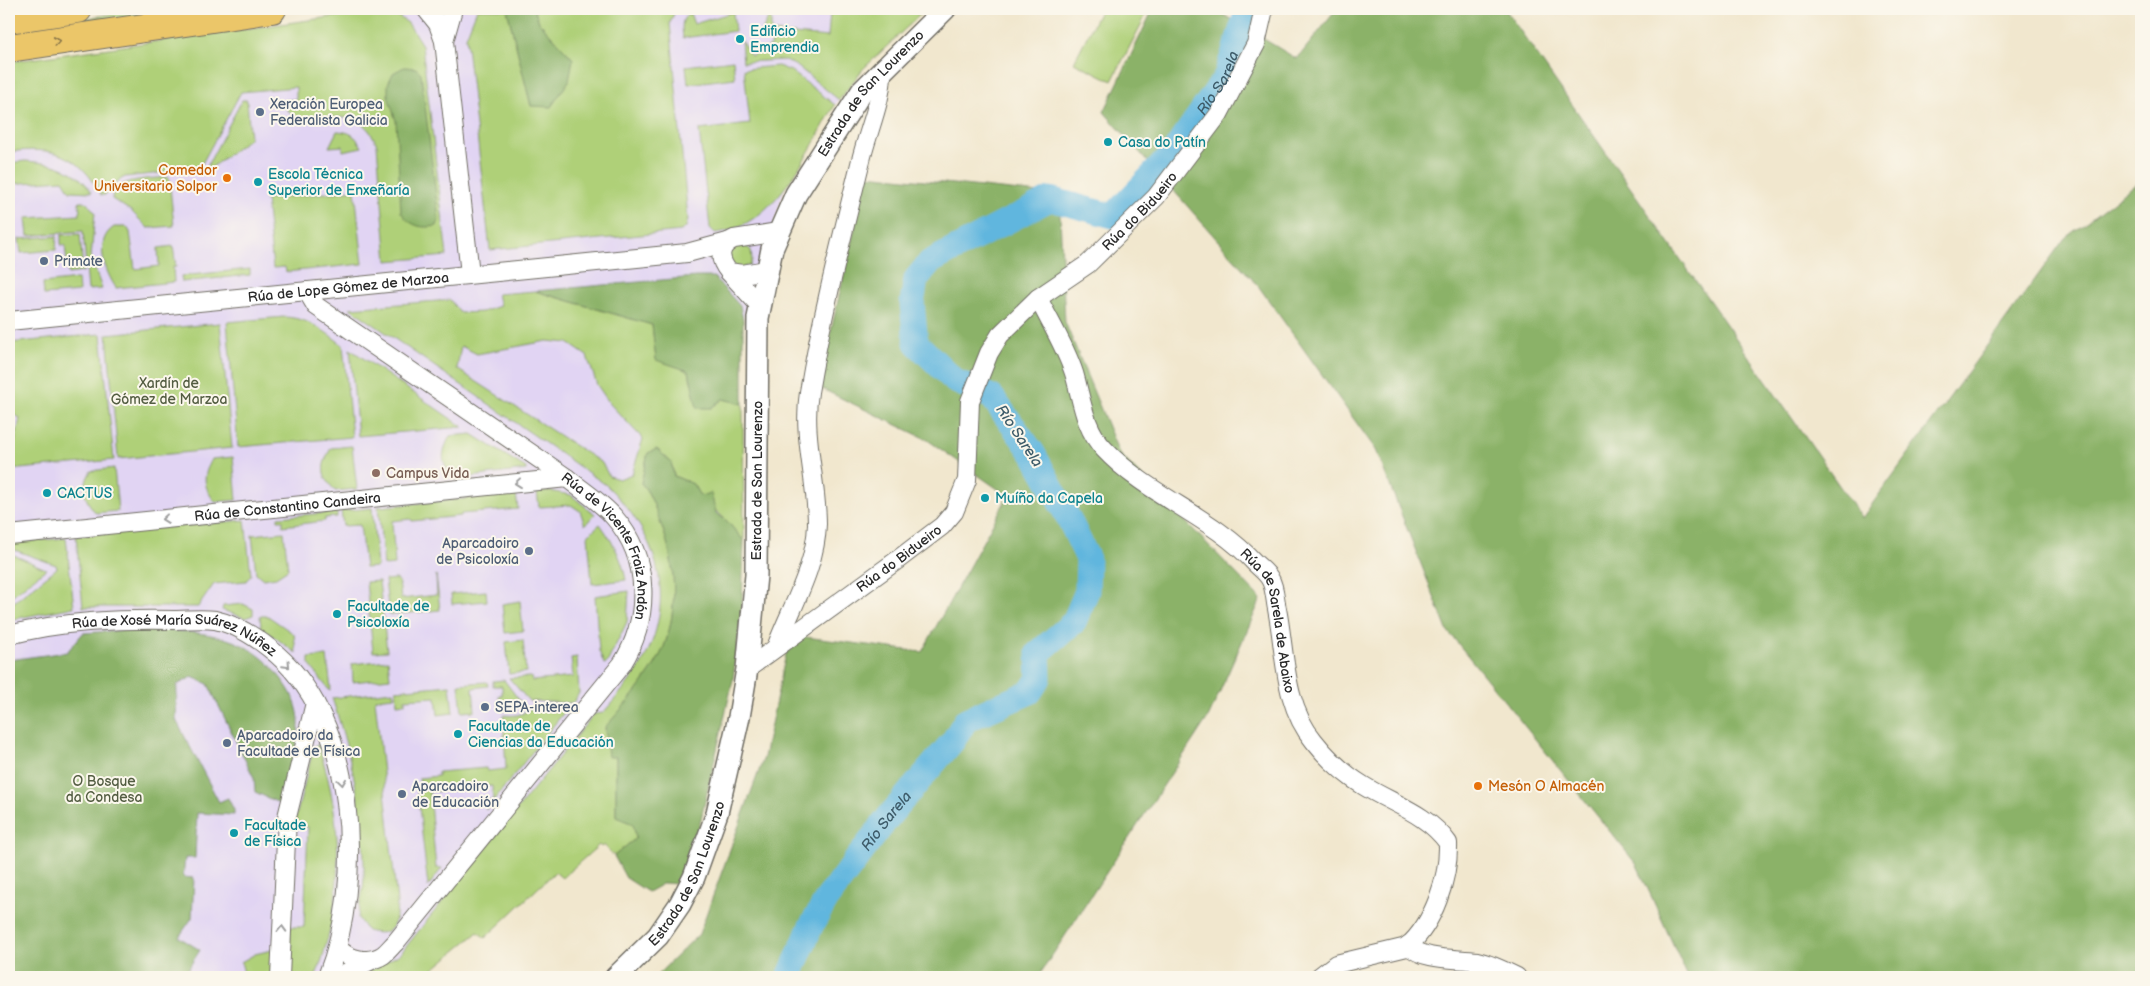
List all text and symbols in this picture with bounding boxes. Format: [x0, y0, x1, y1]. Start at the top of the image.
place label: Edificio Emprendia [750, 23, 819, 56]
street label: Estrada de San Lourenzo [814, 26, 927, 160]
marker: Edificio Emprendia [734, 33, 746, 45]
one-way arrow [53, 36, 61, 47]
water label: Río Sarela [1192, 49, 1243, 119]
place label: Xeración Europea Federalista Galicia [269, 96, 388, 129]
marker: Xeración Europea Federalista Galicia [254, 106, 266, 118]
place label: Casa do Patín [1118, 134, 1206, 151]
marker: Casa do Patín [1102, 136, 1114, 148]
place label: Comedor Universitario Solpor [94, 162, 218, 195]
place label: Escola Técnica Superior de Enxeñaría [268, 166, 410, 199]
street label: Rúa do Bidueiro [1098, 168, 1181, 254]
marker: Comedor Universitario Solpor [221, 172, 233, 184]
marker: Escola Técnica Superior de Enxeñaría [252, 176, 264, 188]
place label: Primate [54, 253, 103, 270]
marker: Primate [38, 255, 50, 267]
street label: Rúa de Lope Gómez de Marzoa [247, 268, 450, 306]
park label: Xardín de Gómez de Marzoa [111, 375, 227, 408]
street label: Estrada de San Lourenzo [748, 401, 766, 560]
water label: Río Sarela [991, 401, 1047, 471]
place label: Campus Vida [386, 465, 469, 482]
marker: Campus Vida [370, 467, 382, 479]
street label: Rúa de Vicente Fraiz Andón [558, 468, 651, 621]
one-way arrow [514, 477, 522, 488]
place label: CACTUS [57, 485, 112, 502]
marker: CACTUS [41, 487, 53, 499]
street label: Rúa de Constantino Candeira [193, 489, 382, 525]
place label: Muíño da Capela [995, 490, 1103, 507]
marker: Muíño da Capela [979, 492, 991, 504]
one-way arrow [161, 513, 169, 524]
street label: Rúa do Bidueiro [853, 521, 945, 596]
place label: Aparcadoiro de Psicoloxía [436, 535, 519, 568]
marker: Aparcadoiro de Psicoloxía [523, 545, 535, 557]
street label: Rúa de Sarela de Abaixo [1237, 545, 1299, 695]
place label: Facultade de Psicoloxía [347, 598, 429, 631]
marker: Facultade de Psicoloxía [331, 608, 343, 620]
street label: Rúa de Xosé María Suárez Núñez [71, 611, 281, 660]
one-way arrow [281, 659, 290, 668]
place label: SEPA-interea [495, 699, 579, 716]
marker: SEPA-interea [479, 701, 491, 713]
place label: Facultade de Ciencias da Educación [468, 718, 614, 751]
place label: Aparcadoiro da Facultade de Física [237, 727, 361, 760]
marker: Facultade de Ciencias da Educación [452, 728, 464, 740]
marker: Aparcadoiro da Facultade de Física [221, 737, 233, 749]
park label: O Bosque da Condesa [66, 773, 142, 806]
one-way arrow [336, 778, 347, 786]
place label: Aparcadoiro de Educación [412, 778, 499, 811]
place label: Mesón O Almacén [1488, 778, 1604, 795]
marker: Mesón O Almacén [1472, 780, 1484, 792]
water label: Río Sarela [857, 787, 916, 855]
marker: Aparcadoiro de Educación [396, 788, 408, 800]
street label: Estrada de San Lourenzo [645, 799, 728, 949]
place label: Facultade de Física [244, 817, 306, 850]
marker: Facultade de Física [228, 827, 240, 839]
one-way arrow [276, 924, 287, 932]

